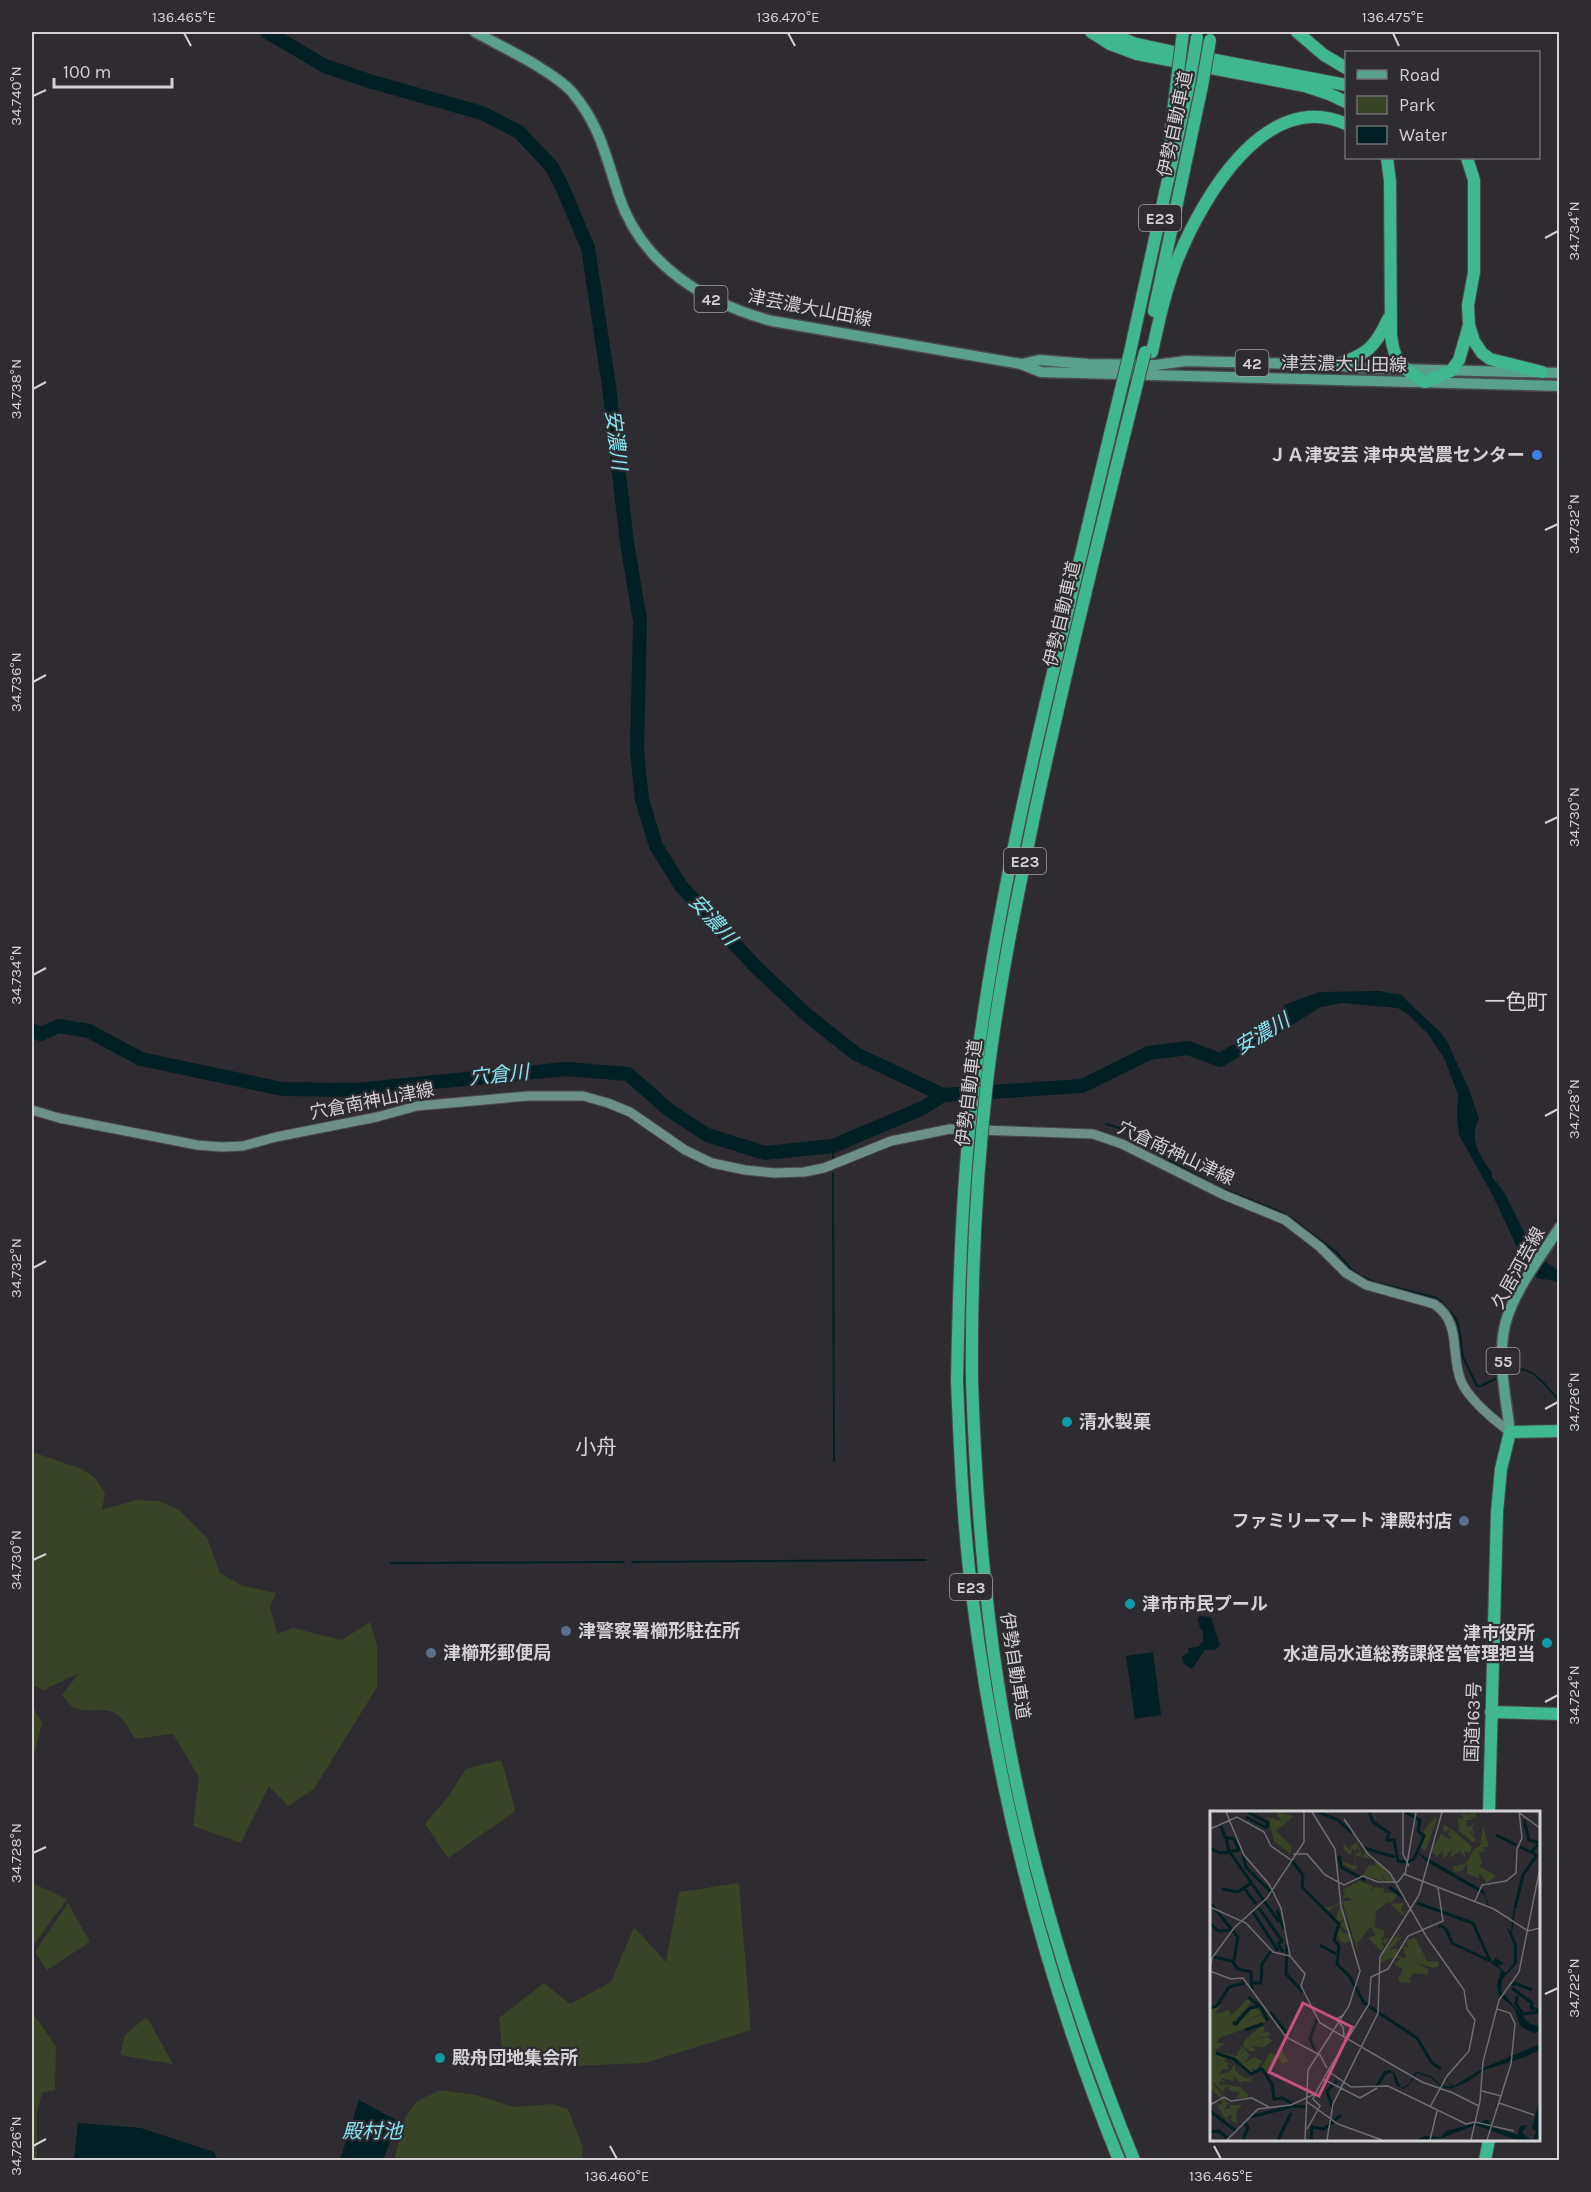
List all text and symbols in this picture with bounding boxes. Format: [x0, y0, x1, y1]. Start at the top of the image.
text: 136.465°E [152, 8, 216, 26]
text: 136.470°E [757, 8, 819, 26]
text: 136.475°E [1362, 8, 1424, 26]
scale bar [54, 51, 172, 89]
legend [1345, 51, 1540, 159]
text: 100 m [63, 61, 111, 83]
text: Road [1399, 64, 1440, 86]
text: 34.740°N [7, 66, 25, 126]
street label: 伊勢自動車道 [1153, 69, 1197, 179]
text: Park [1399, 94, 1436, 116]
text: Water [1399, 124, 1447, 146]
text: 34.734°N [1565, 201, 1583, 261]
road number: E23 [1139, 205, 1181, 231]
street label: 津芸濃大山田線 [746, 285, 874, 331]
road number: 42 [694, 286, 728, 312]
road number: 42 [1236, 350, 1268, 376]
street label: 津芸濃大山田線 [1281, 352, 1407, 376]
text: 34.738°N [7, 359, 25, 419]
water label: 安濃川 [601, 409, 631, 473]
place label: ＪＡ津安芸 津中央営農センター [1268, 444, 1525, 466]
marker: ＪＡ津安芸 津中央営農センター [1530, 448, 1544, 462]
text: 34.732°N [1565, 494, 1583, 554]
street label: 伊勢自動車道 [1039, 559, 1085, 669]
text: 34.736°N [7, 652, 25, 712]
text: 34.730°N [1565, 787, 1583, 847]
road number: E23 [1004, 848, 1046, 874]
water label: 安濃川 [684, 890, 743, 951]
text: 34.734°N [7, 945, 25, 1005]
district label: 一色町 [1485, 990, 1548, 1014]
water label: 安濃川 [1230, 1008, 1295, 1059]
street label: 伊勢自動車道 [952, 1038, 986, 1148]
water label: 穴倉川 [468, 1060, 532, 1090]
street label: 穴倉南神山津線 [308, 1078, 436, 1124]
text: 34.728°N [1565, 1079, 1583, 1139]
street label: 穴倉南神山津線 [1114, 1116, 1238, 1190]
street label: 久居河芸線 [1487, 1223, 1549, 1313]
text: 34.732°N [7, 1238, 25, 1298]
road number: 55 [1486, 1348, 1520, 1374]
text: 34.726°N [1565, 1372, 1583, 1432]
place label: 清水製菓 [1079, 1411, 1151, 1433]
marker: 清水製菓 [1060, 1415, 1074, 1429]
district label: 小舟 [575, 1435, 617, 1459]
place label: ファミリーマート 津殿村店 [1231, 1510, 1452, 1532]
marker: ファミリーマート 津殿村店 [1457, 1514, 1471, 1528]
text: 34.730°N [7, 1530, 25, 1590]
road number: E23 [950, 1574, 992, 1600]
place label: 津市市民プール [1142, 1593, 1268, 1615]
marker: 津市市民プール [1123, 1597, 1137, 1611]
street label: 伊勢自動車道 [996, 1611, 1034, 1721]
place label: 津警察署櫛形駐在所 [578, 1620, 740, 1642]
place label: 津市役所 水道局水道総務課経営管理担当 [1283, 1622, 1535, 1665]
marker: 津警察署櫛形駐在所 [559, 1624, 573, 1638]
marker: 津市役所 水道局水道総務課経営管理担当 [1540, 1636, 1554, 1650]
place label: 津櫛形郵便局 [443, 1642, 551, 1664]
marker: 津櫛形郵便局 [424, 1646, 438, 1660]
text: 34.724°N [1565, 1665, 1583, 1725]
street label: 国道163号 [1461, 1681, 1485, 1763]
inset map [1210, 1811, 1540, 2141]
text: 34.728°N [7, 1823, 25, 1883]
text: 34.722°N [1565, 1958, 1583, 2018]
place label: 殿舟団地集会所 [452, 2047, 578, 2069]
marker: 殿舟団地集会所 [433, 2051, 447, 2065]
text: 34.726°N [7, 2116, 25, 2176]
water label: 殿村池 [342, 2120, 404, 2143]
text: 136.460°E [585, 2167, 649, 2185]
text: 136.465°E [1189, 2167, 1253, 2185]

